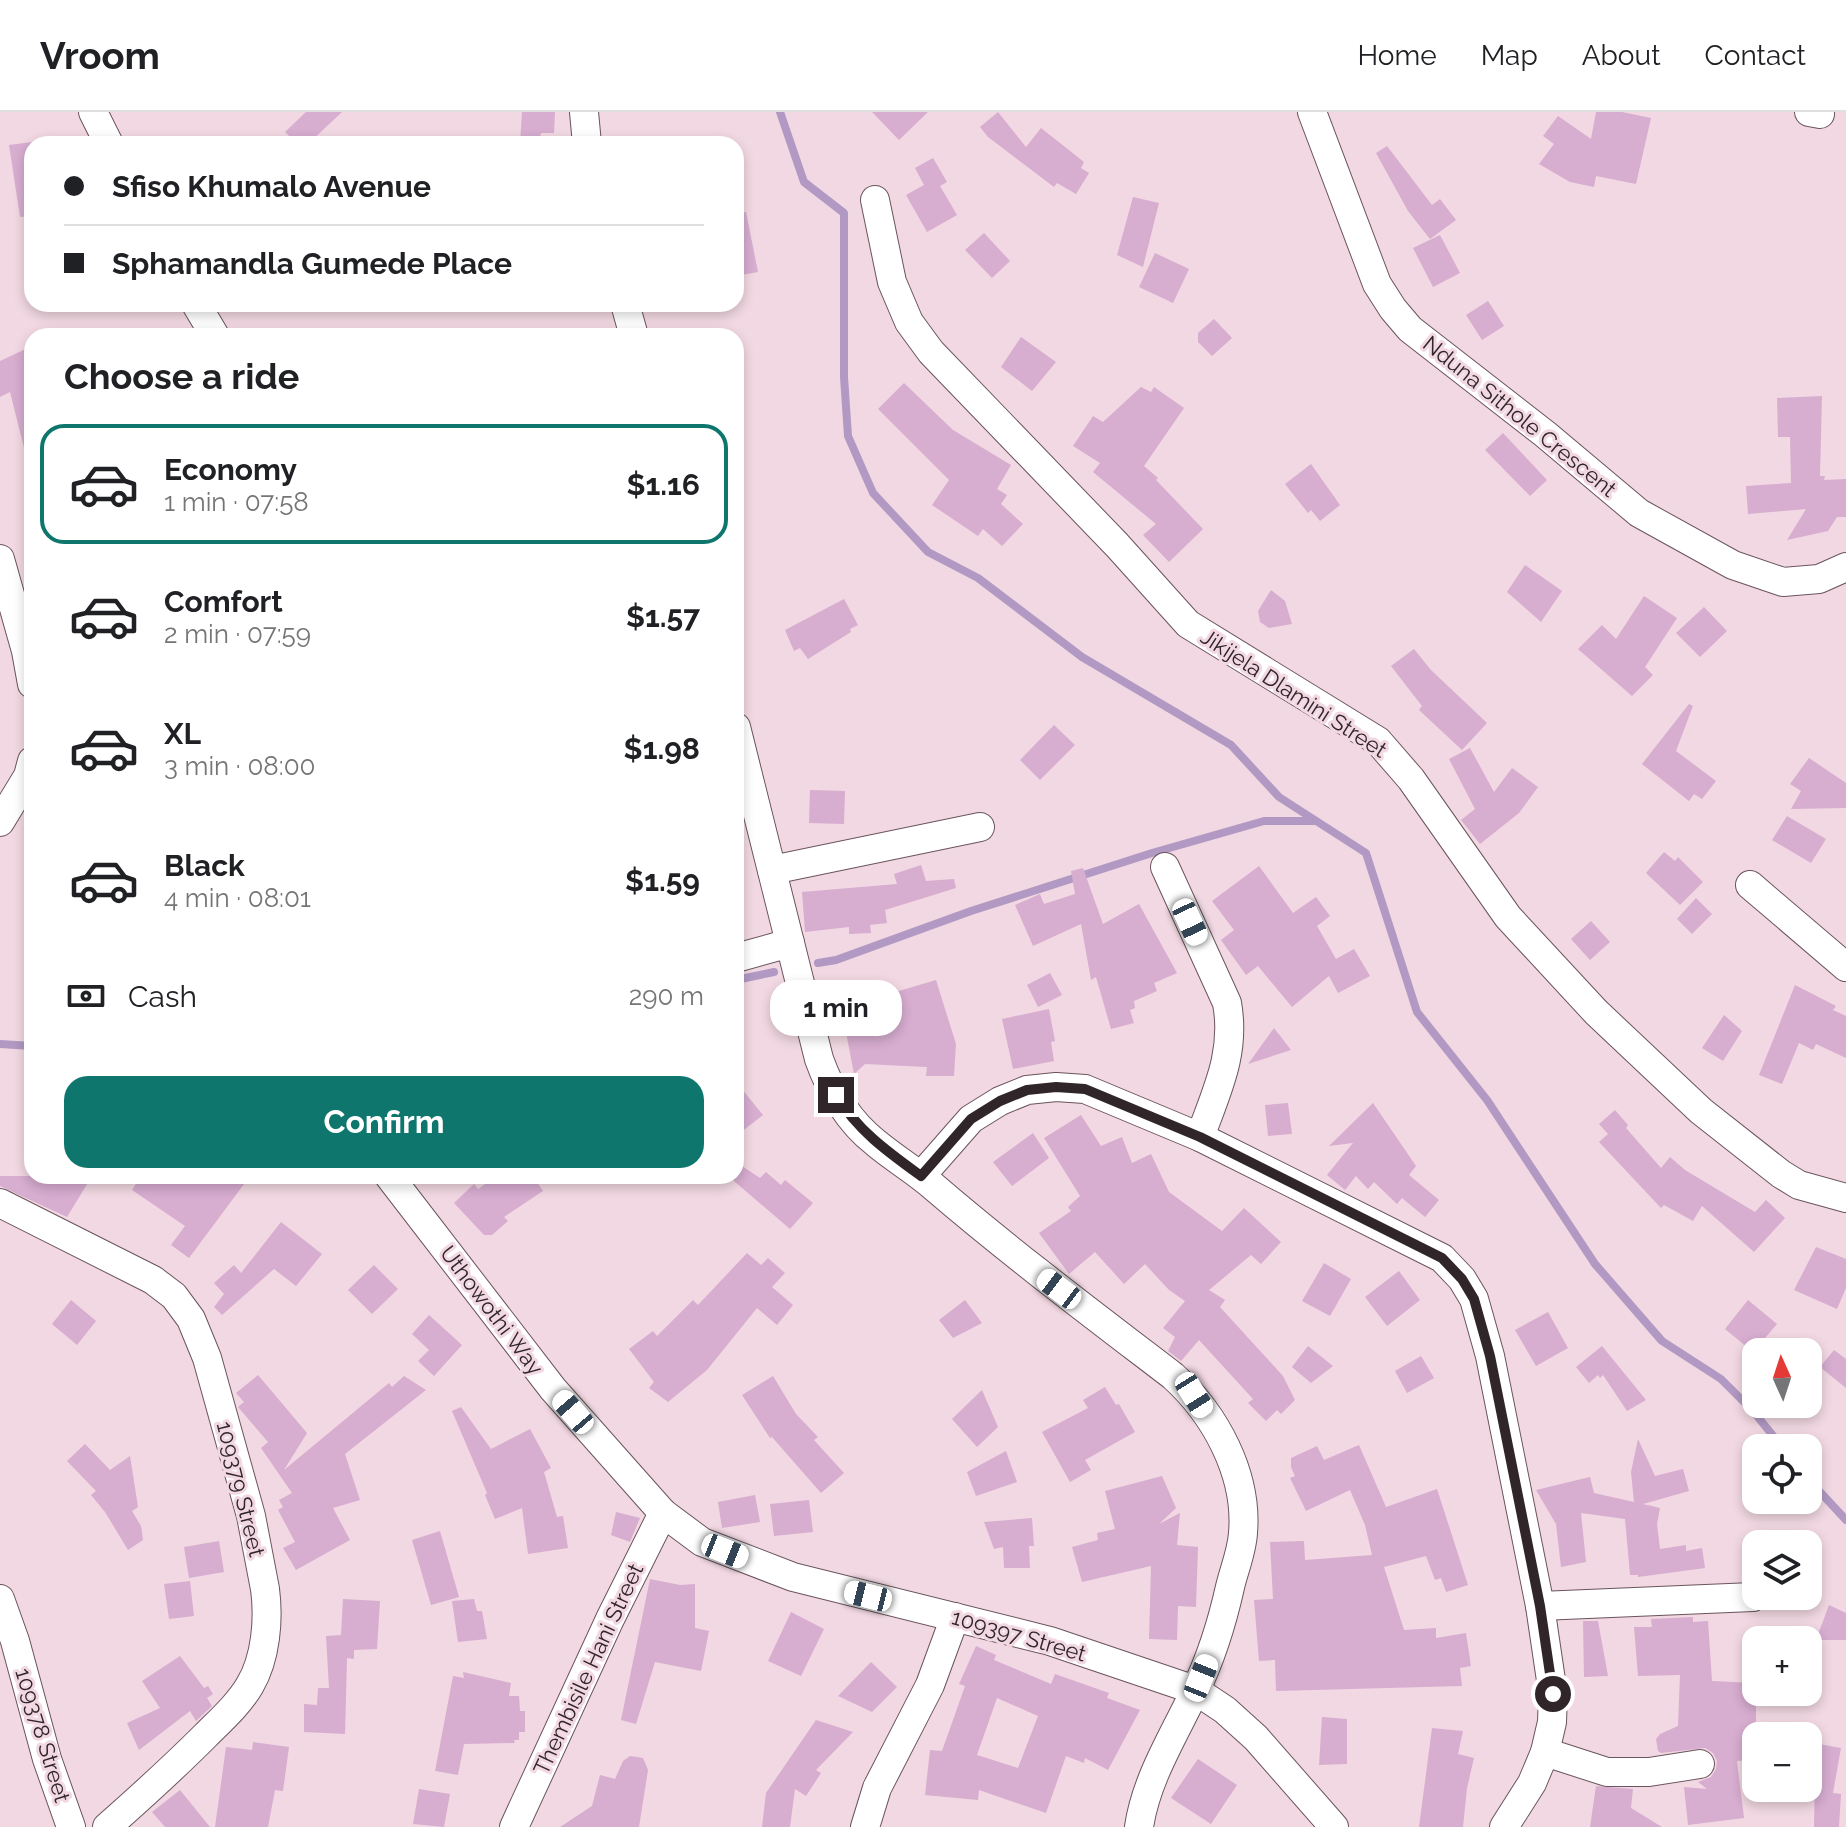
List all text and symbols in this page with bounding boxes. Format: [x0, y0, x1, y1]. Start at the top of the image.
text: Vroom [40, 33, 160, 78]
text: Home [1357, 39, 1437, 72]
text: Map [1481, 39, 1538, 72]
text: About [1582, 39, 1661, 72]
text: Contact [1705, 39, 1806, 72]
text: Sfiso Khumalo Avenue [112, 169, 431, 204]
text: Sphamandla Gumede Place [112, 246, 512, 281]
street label: Nduna Sithole Crescent [1418, 330, 1622, 502]
text: Choose a ride [64, 355, 299, 397]
icon: car [68, 448, 140, 520]
text: Economy [164, 452, 297, 487]
text: $1.16 [626, 467, 700, 502]
text: 1 min · 07:58 [164, 487, 309, 517]
icon: car [68, 580, 140, 652]
text: Comfort [164, 584, 283, 619]
text: $1.57 [626, 599, 700, 634]
text: 2 min · 07:59 [164, 619, 311, 649]
street label: Jikijela Dlamini Street [1196, 623, 1392, 763]
icon: car [68, 712, 140, 784]
text: XL [164, 716, 201, 751]
text: $1.98 [624, 731, 700, 766]
text: 3 min · 08:00 [164, 751, 315, 781]
icon: car [68, 844, 140, 916]
text: Black [164, 848, 245, 883]
text: $1.59 [625, 863, 700, 898]
text: 4 min · 08:01 [164, 883, 311, 913]
car [1169, 895, 1211, 949]
icon: cash [64, 974, 108, 1018]
text: Cash [128, 979, 197, 1014]
callout: 1 min [770, 979, 902, 1035]
text: 290 m [629, 981, 704, 1011]
text: 1 min [803, 993, 869, 1023]
button: Confirm [64, 1076, 704, 1168]
route end [818, 1077, 854, 1113]
street label: Uthowothi Way [435, 1240, 549, 1380]
car [1033, 1265, 1085, 1313]
north arrow [1742, 1338, 1822, 1418]
map controls [1742, 1338, 1822, 1802]
car [1171, 1368, 1217, 1422]
car [548, 1386, 598, 1438]
street label: 109379 Street [212, 1419, 271, 1560]
button: locate [1742, 1434, 1822, 1514]
button: layers [1742, 1530, 1822, 1610]
car [698, 1531, 752, 1571]
street label: Thembisile Hani Street [528, 1559, 649, 1779]
car [842, 1579, 894, 1613]
street label: 109397 Street [949, 1603, 1090, 1667]
button: + [1742, 1626, 1822, 1706]
car [1181, 1651, 1221, 1705]
street label: 109378 Street [10, 1665, 76, 1806]
route start [1535, 1676, 1571, 1712]
button: − [1742, 1722, 1822, 1802]

